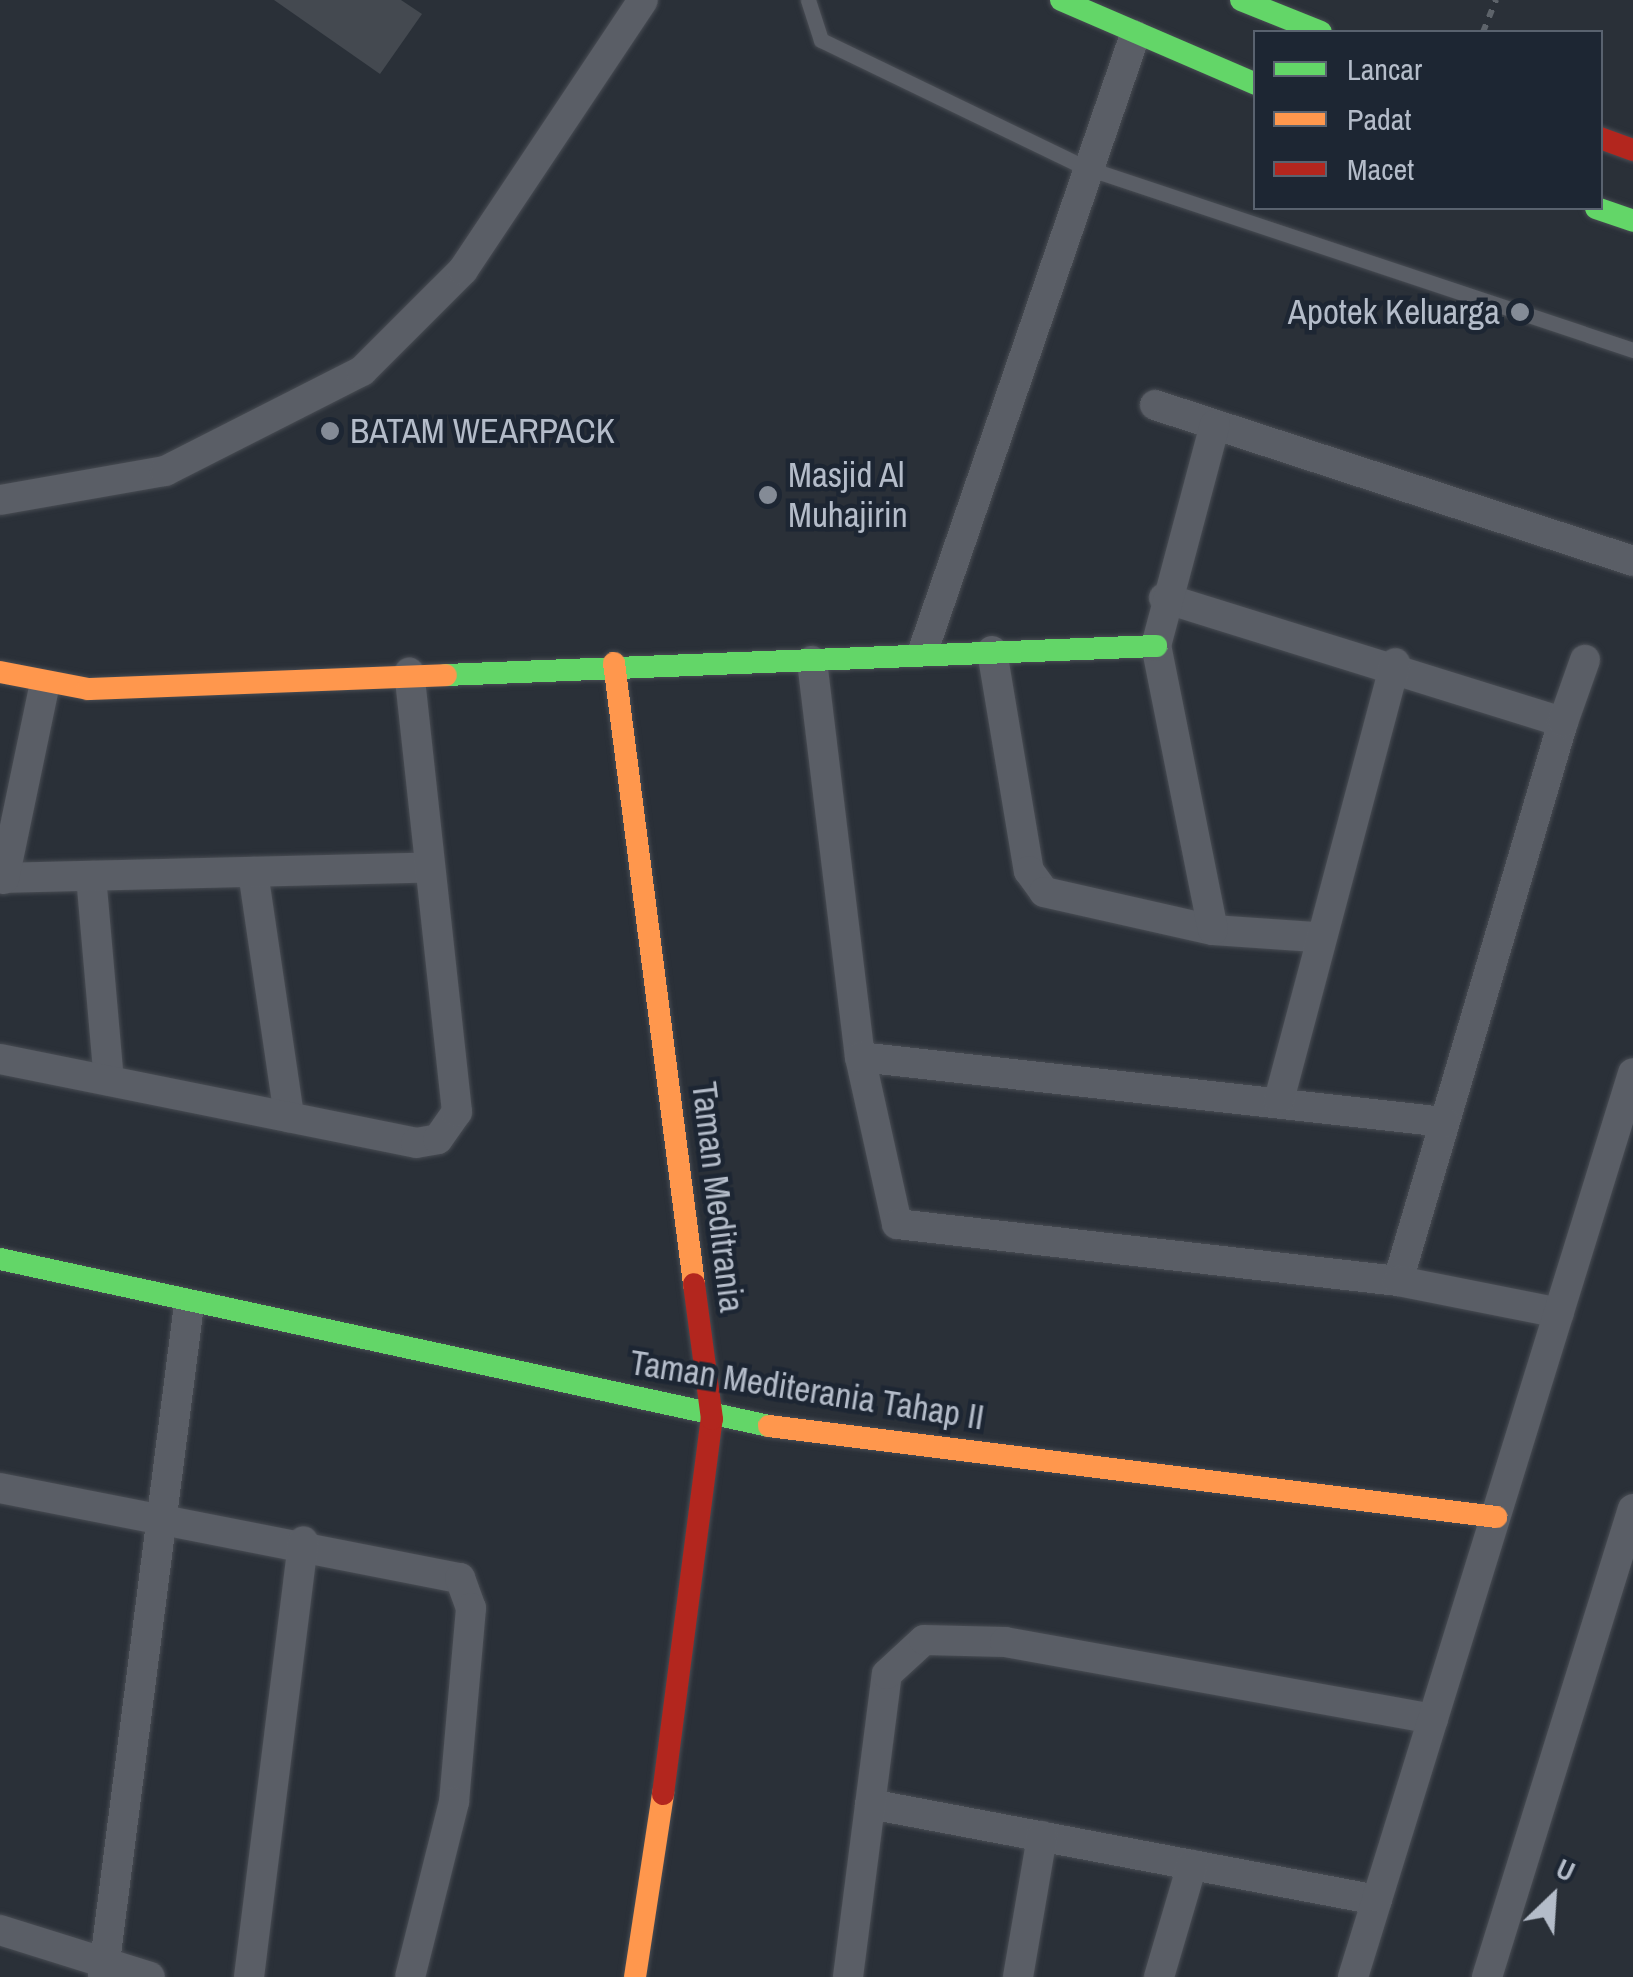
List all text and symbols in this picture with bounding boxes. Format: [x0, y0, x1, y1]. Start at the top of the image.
legend [1253, 30, 1603, 210]
text: Lancar [1347, 49, 1422, 89]
text: Padat [1347, 99, 1411, 139]
text: Macet [1347, 149, 1414, 189]
place label: Apotek Keluarga [1288, 291, 1500, 333]
marker: Apotek Keluarga [1509, 301, 1531, 323]
place label: BATAM WEARPACK [350, 410, 615, 452]
marker: BATAM WEARPACK [319, 420, 341, 442]
place label: Masjid Al Muhajirin [788, 454, 908, 536]
marker: Masjid Al Muhajirin [757, 484, 779, 506]
street label: Taman Meditrania [683, 1079, 753, 1315]
street label: Taman Mediterania Tahap II [627, 1341, 987, 1439]
north arrow [1503, 1847, 1603, 1947]
text: U [1550, 1849, 1581, 1891]

